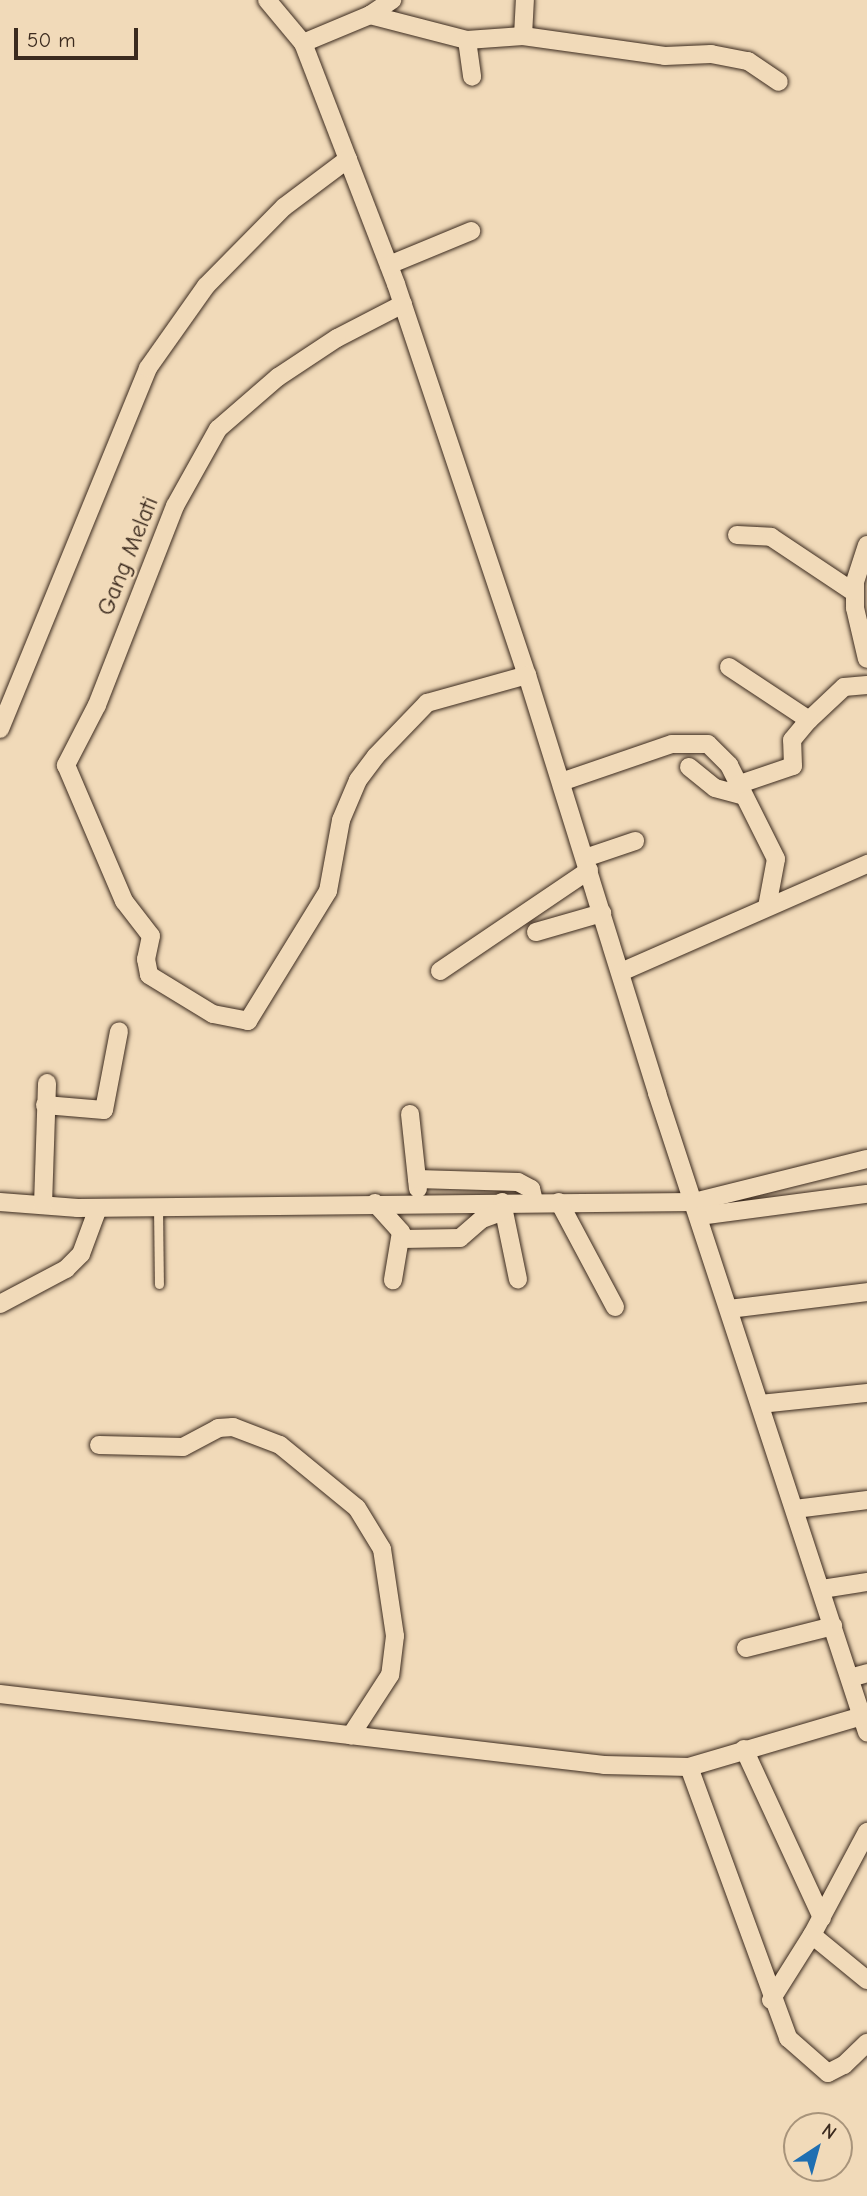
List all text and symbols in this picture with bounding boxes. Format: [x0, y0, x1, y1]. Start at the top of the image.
scale bar [18, 14, 142, 58]
text: 50 m [27, 28, 76, 52]
street label: Gang Melati [91, 492, 165, 620]
north arrow [783, 2112, 853, 2182]
text: N [818, 2119, 841, 2144]

